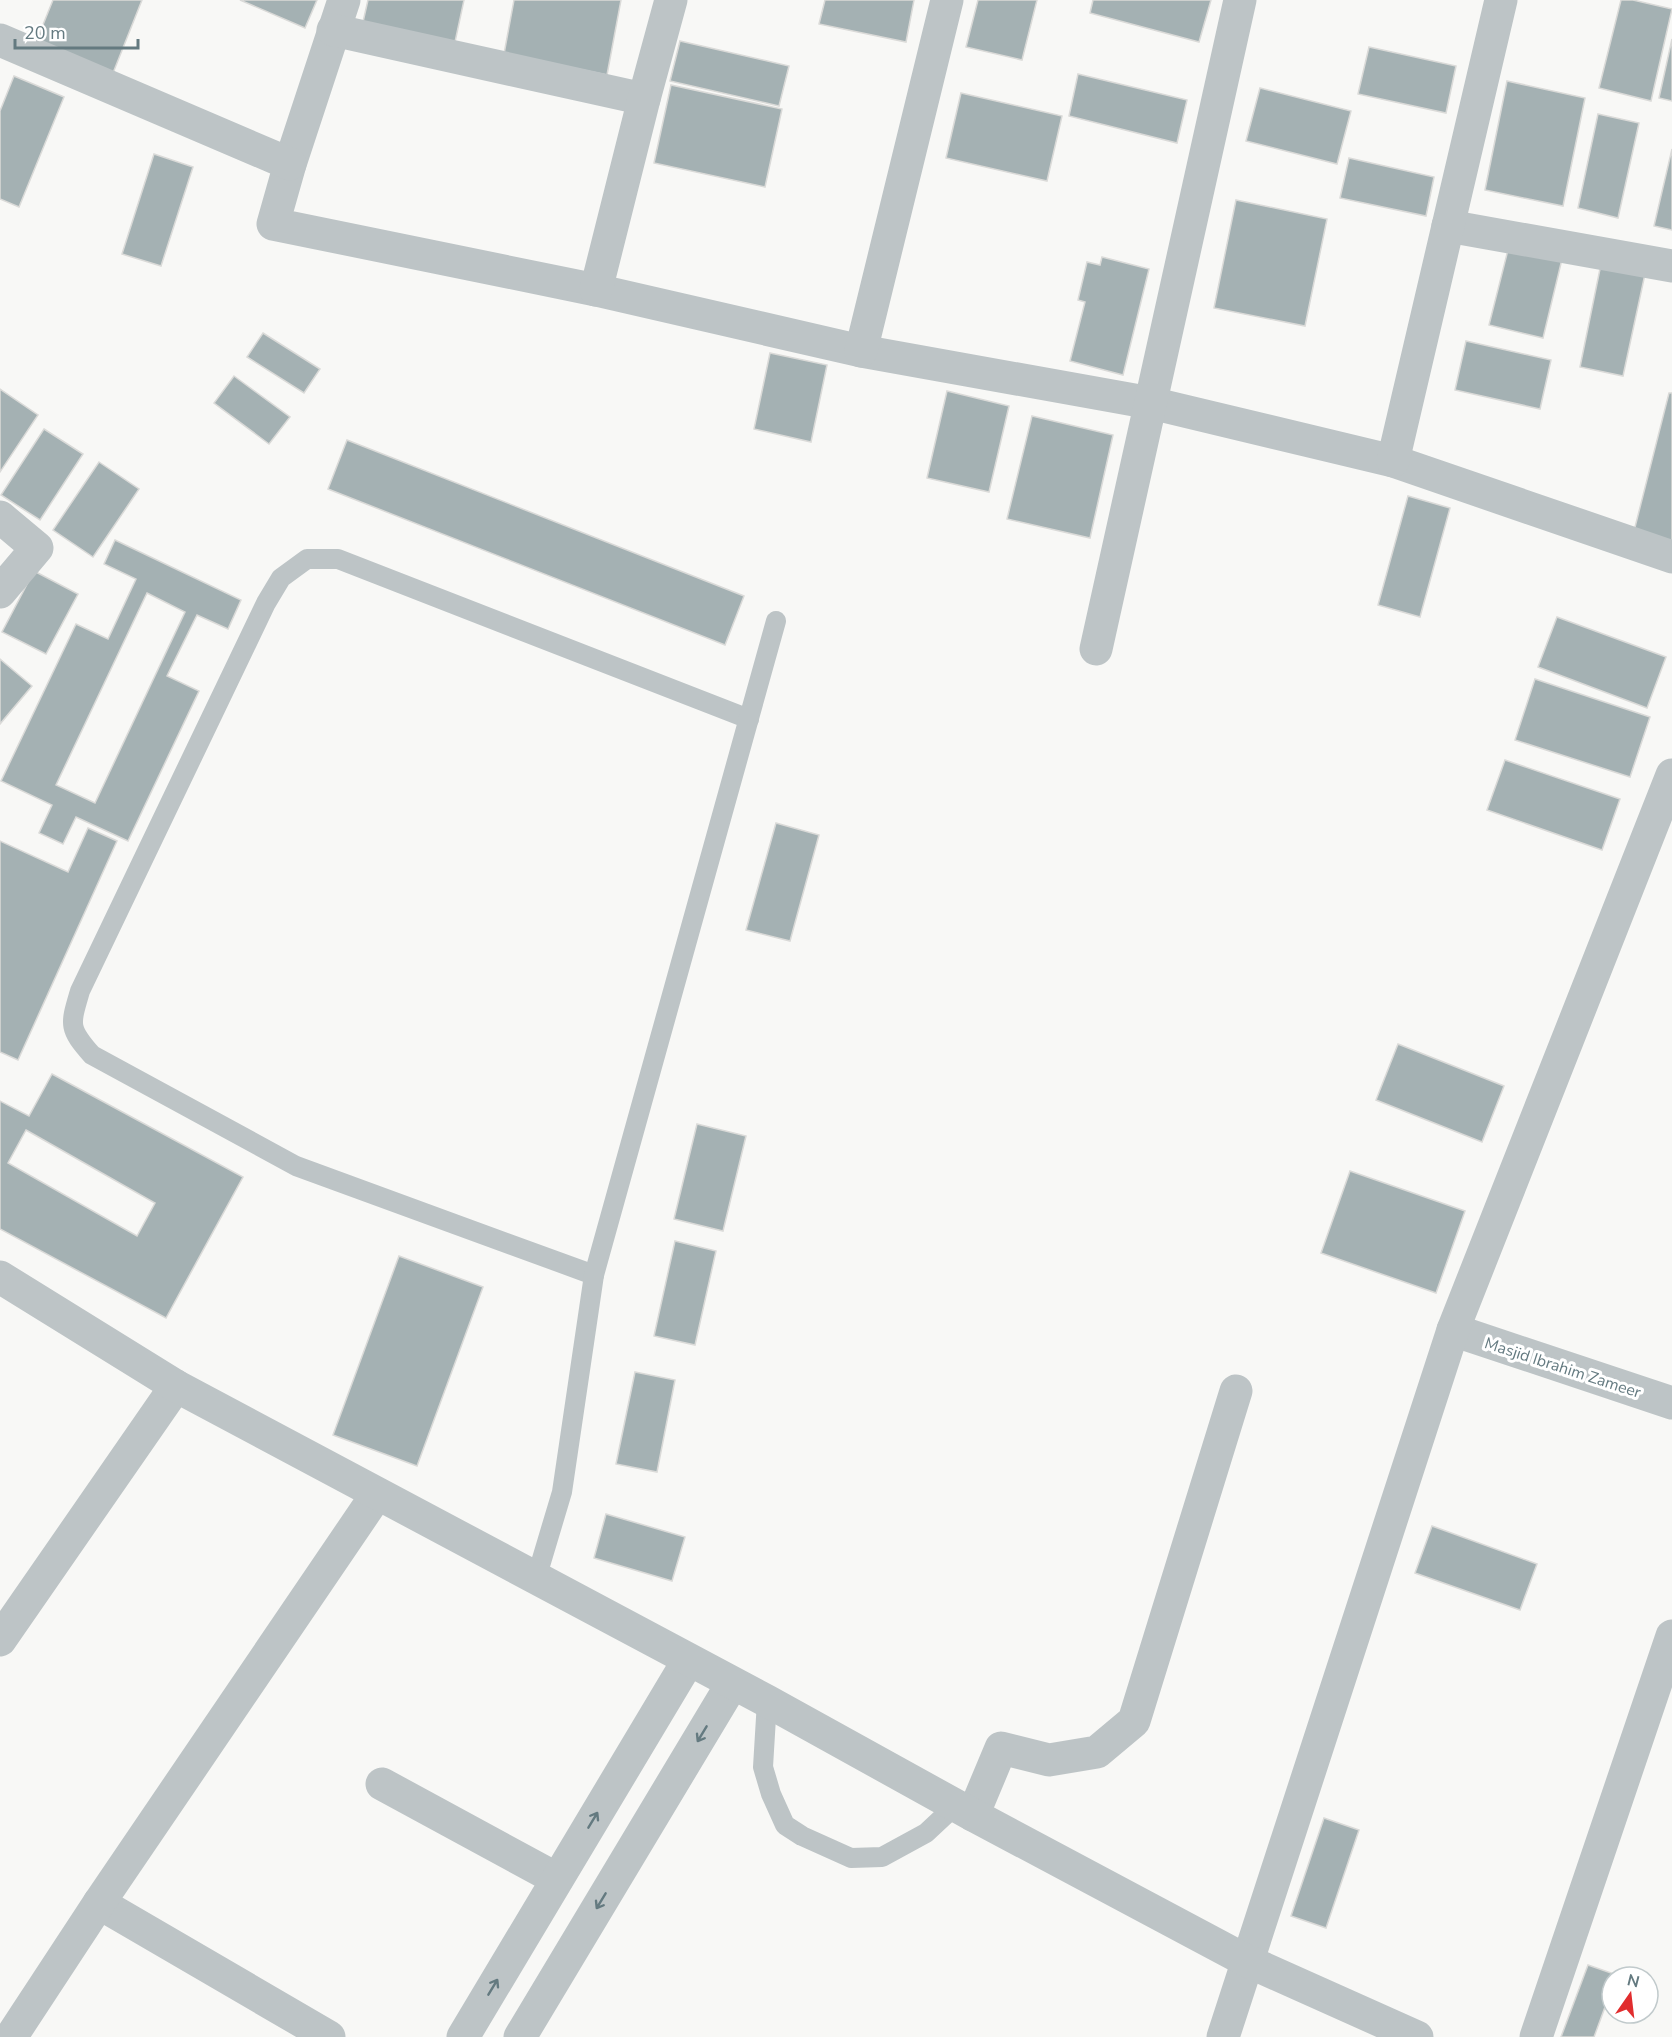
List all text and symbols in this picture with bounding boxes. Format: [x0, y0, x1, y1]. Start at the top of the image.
scale bar [15, 12, 138, 50]
text: 20 m [24, 21, 66, 45]
street label: Masjid Ibrahim Zameer [1482, 1332, 1644, 1404]
one-way arrow [695, 1725, 707, 1742]
one-way arrow [587, 1812, 599, 1829]
one-way arrow [595, 1892, 607, 1909]
north arrow [1600, 1965, 1660, 2025]
text: N [1625, 1969, 1642, 1994]
one-way arrow [487, 1979, 499, 1996]

